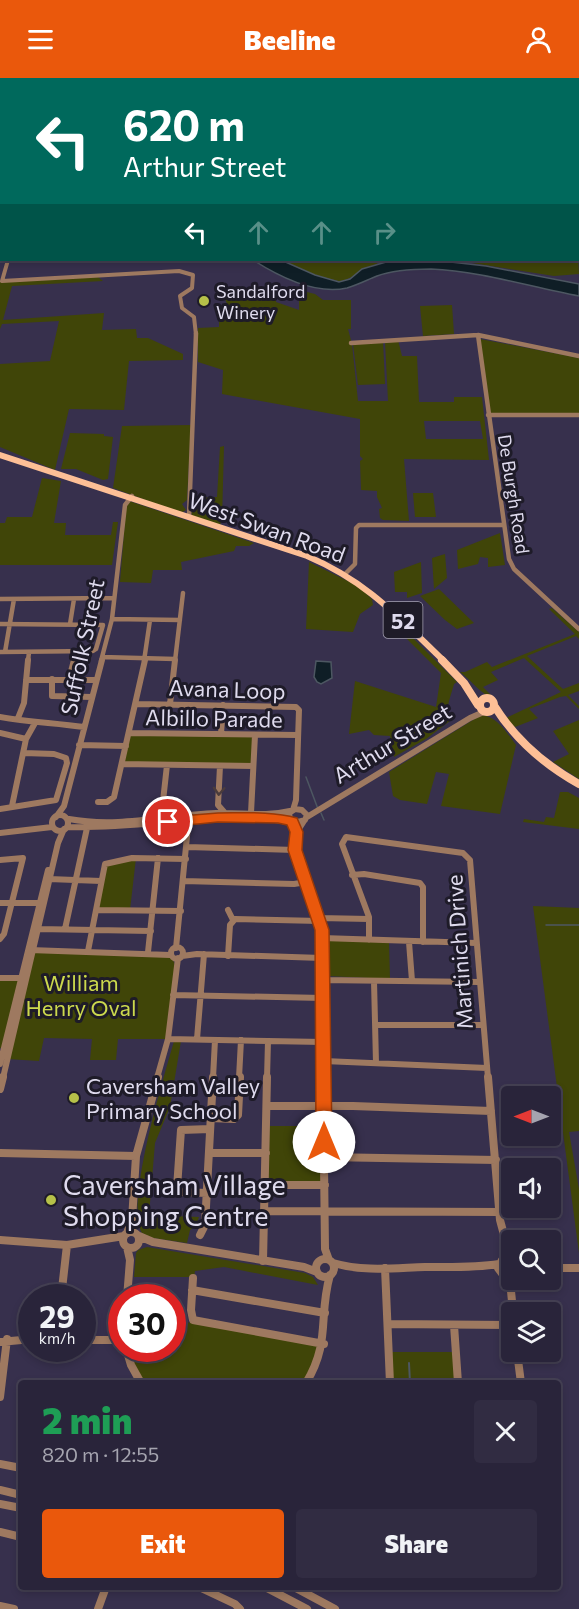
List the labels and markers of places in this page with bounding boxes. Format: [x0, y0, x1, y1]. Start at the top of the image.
place label: Sandalford Winery [216, 280, 305, 323]
marker: Sandalford Winery [197, 294, 211, 308]
pin [142, 796, 193, 847]
place label: Caversham Valley Primary School [86, 1072, 260, 1124]
marker: Caversham Valley Primary School [67, 1091, 81, 1105]
place label: Caversham Village Shopping Centre [63, 1168, 286, 1232]
marker: Caversham Village Shopping Centre [44, 1193, 58, 1207]

